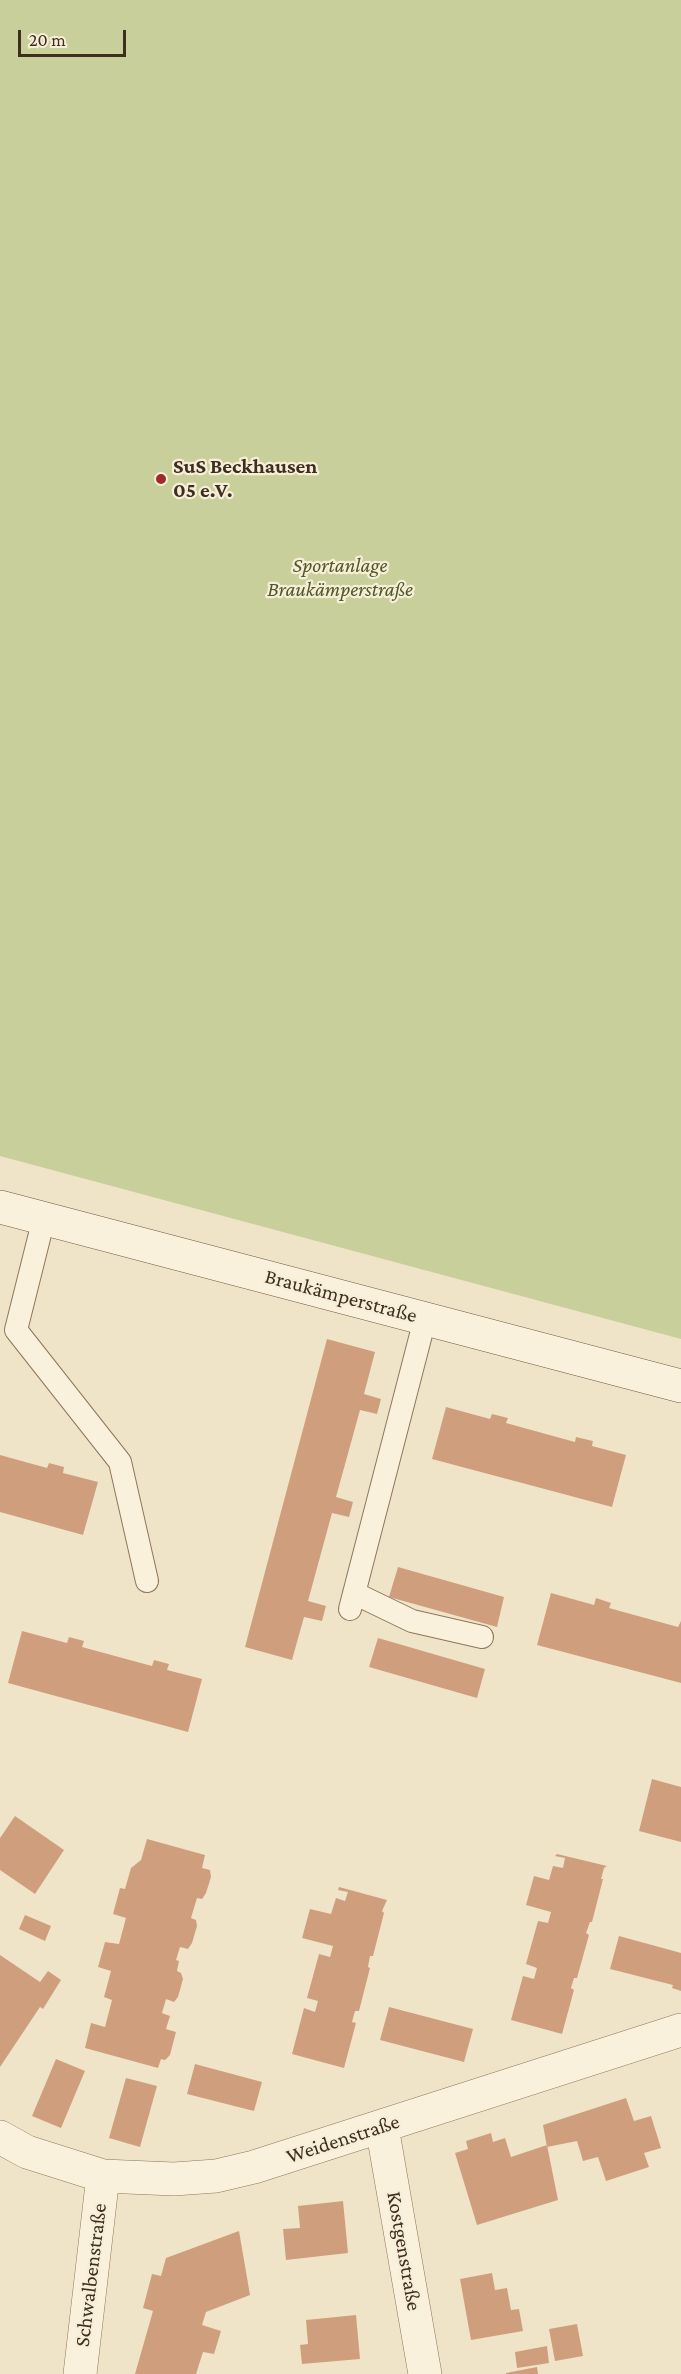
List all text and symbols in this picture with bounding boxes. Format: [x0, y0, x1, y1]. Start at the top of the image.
scale bar [21, 18, 129, 56]
text: 20 m [29, 30, 66, 50]
place label: SuS Beckhausen 05 e.V. [173, 454, 317, 504]
marker: SuS Beckhausen 05 e.V. [154, 472, 168, 486]
park label: Sportanlage Braukämperstraße [267, 553, 413, 603]
street label: Braukämperstraße [262, 1264, 420, 1328]
street label: Weidenstraße [283, 2109, 403, 2169]
street label: Kostgenstraße [381, 2189, 427, 2313]
street label: Schwalbenstraße [70, 2202, 112, 2348]

